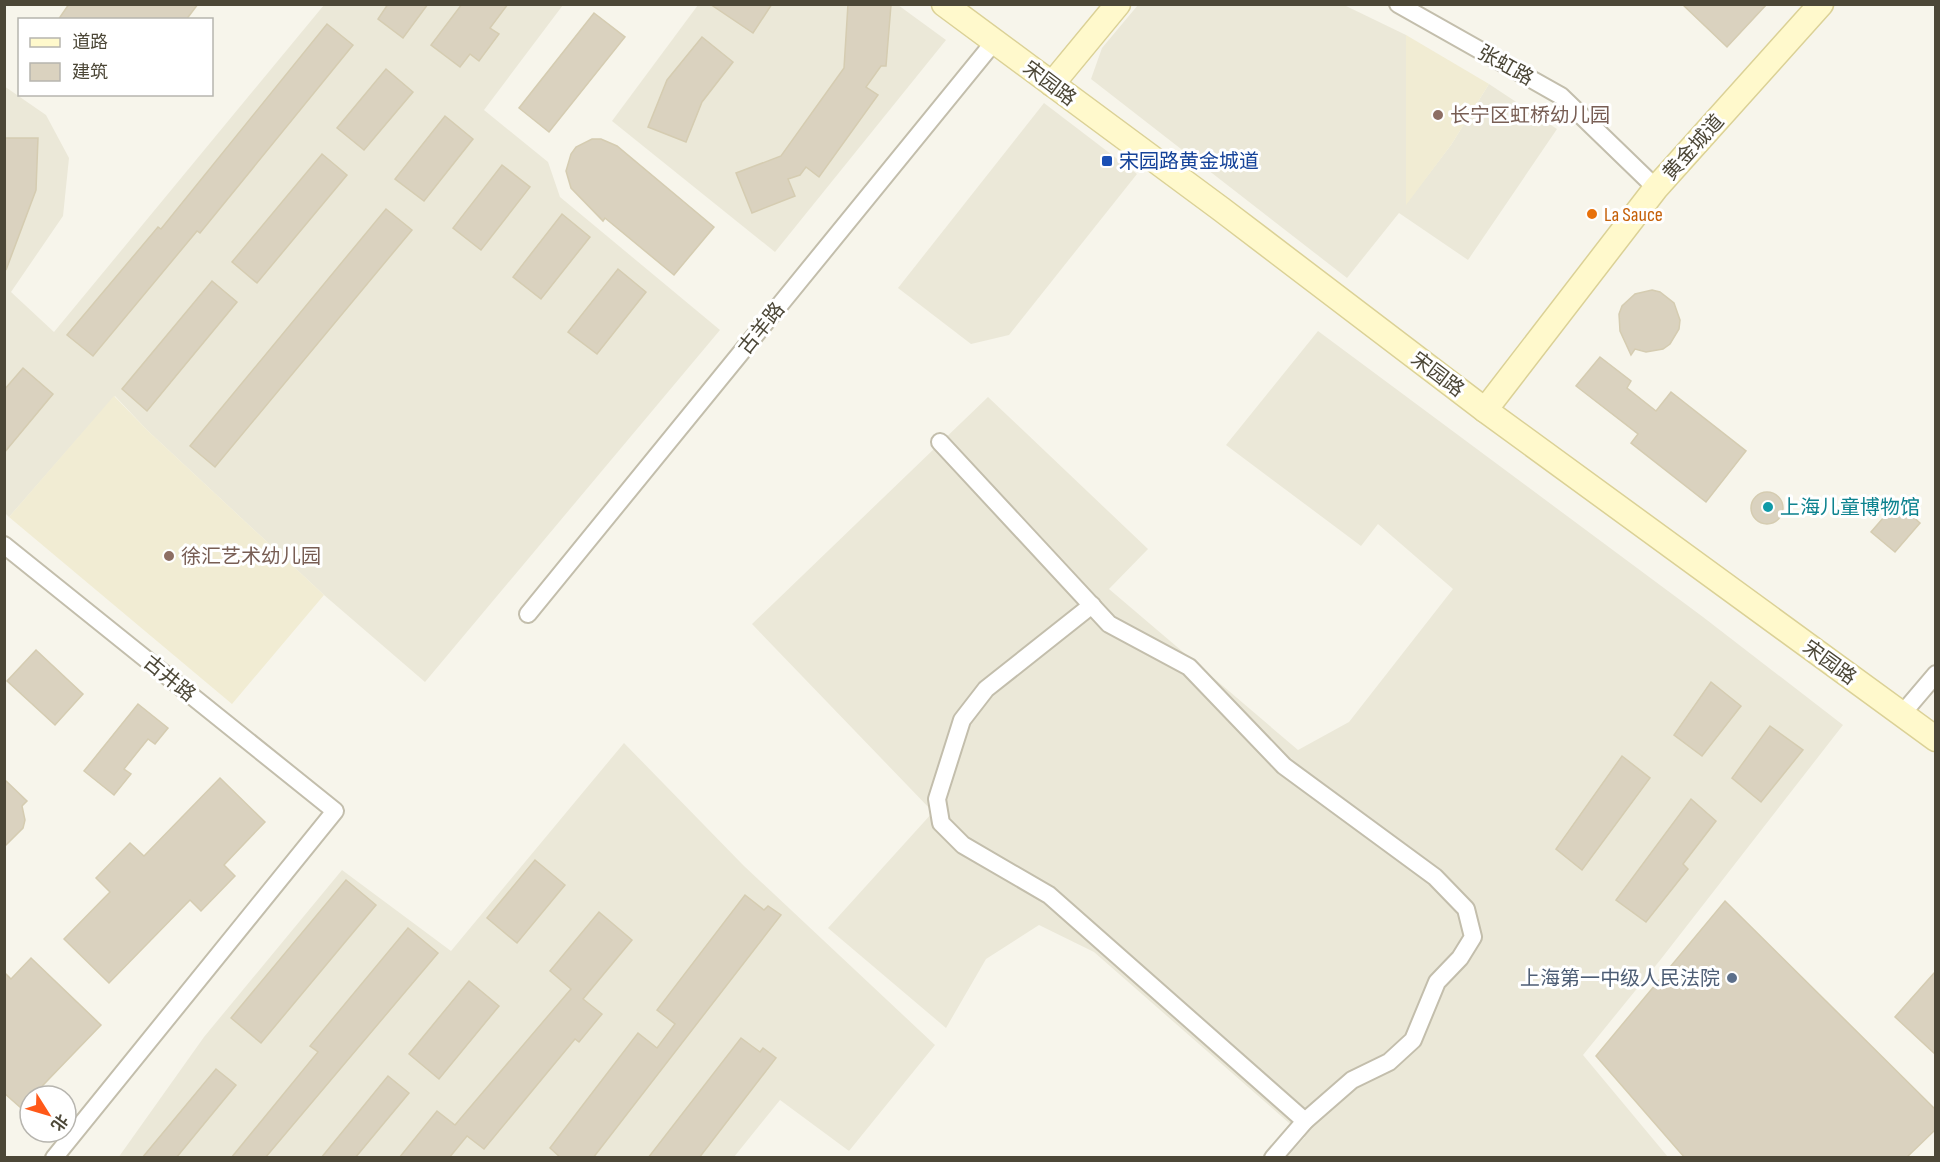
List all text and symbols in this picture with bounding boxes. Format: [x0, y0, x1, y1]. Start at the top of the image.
legend [18, 18, 213, 96]
text: 道路 [72, 32, 108, 53]
street label: 张虹路 [1473, 41, 1538, 91]
street label: 宋园路 [1018, 56, 1081, 111]
text: 建筑 [72, 62, 108, 83]
place label: 长宁区虹桥幼儿园 [1450, 104, 1610, 128]
marker: 长宁区虹桥幼儿园 [1431, 108, 1445, 122]
street label: 黄金城道 [1658, 110, 1729, 185]
place label: 宋园路黄金城道 [1119, 150, 1259, 174]
marker: 宋园路黄金城道 [1100, 154, 1114, 168]
place label: La Sauce [1604, 203, 1663, 227]
marker: La Sauce [1585, 207, 1599, 221]
street label: 古羊路 [734, 298, 790, 359]
street label: 宋园路 [1406, 347, 1469, 402]
place label: 上海儿童博物馆 [1780, 496, 1920, 520]
marker: 上海儿童博物馆 [1761, 500, 1775, 514]
place label: 徐汇艺术幼儿园 [181, 545, 321, 569]
marker: 徐汇艺术幼儿园 [162, 549, 176, 563]
street label: 宋园路 [1798, 635, 1861, 690]
street label: 古井路 [139, 651, 200, 707]
place label: 上海第一中级人民法院 [1520, 967, 1720, 991]
marker: 上海第一中级人民法院 [1725, 971, 1739, 985]
north arrow [18, 1084, 78, 1144]
text: 北 [46, 1110, 71, 1134]

